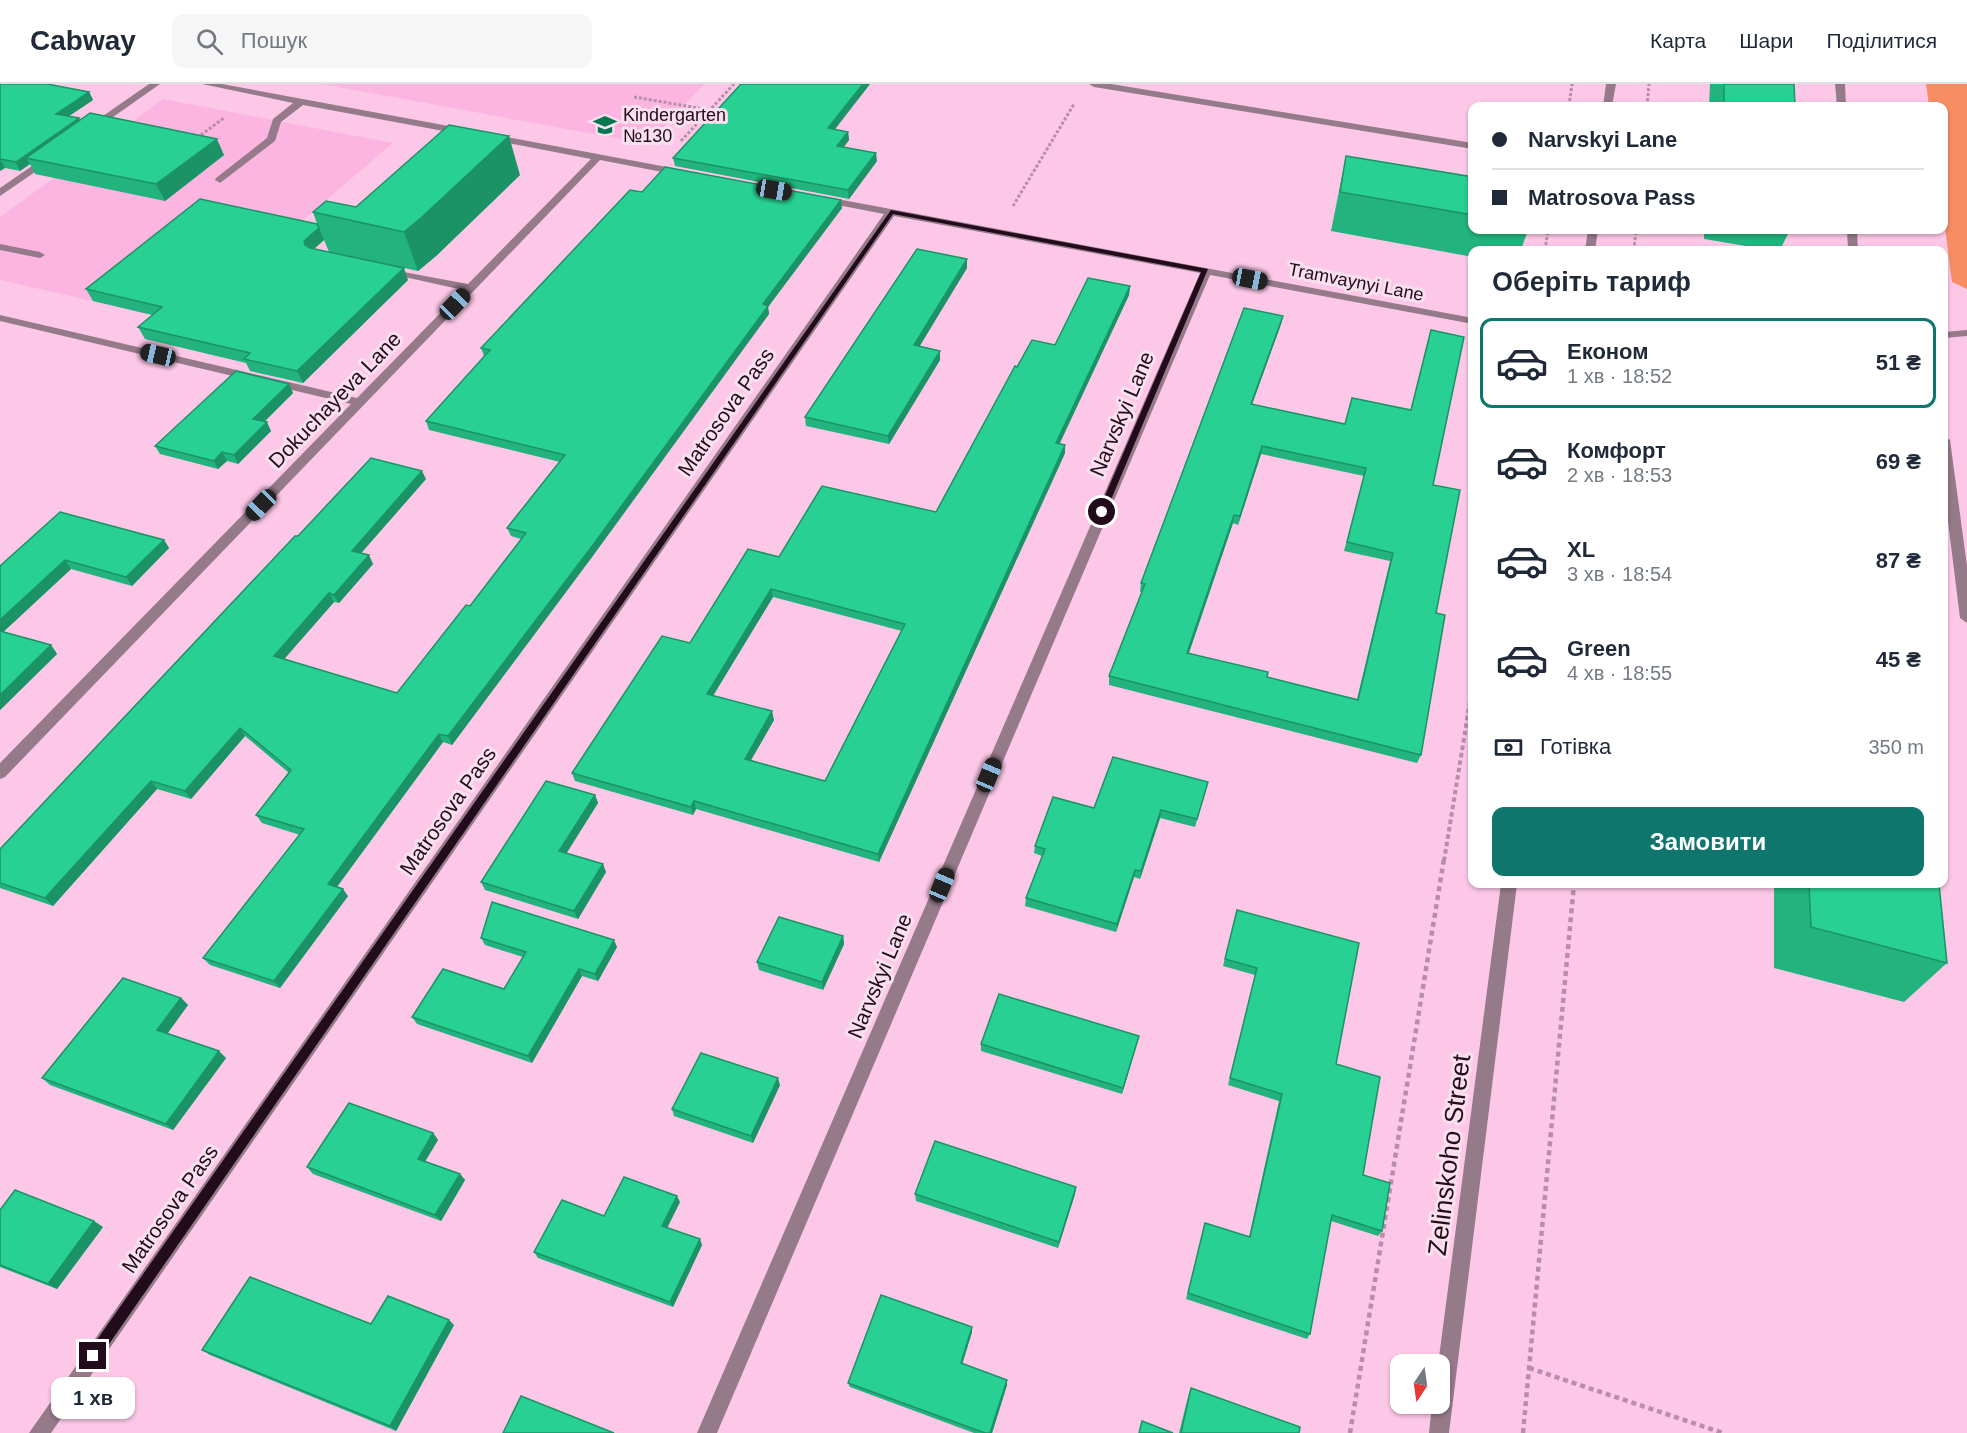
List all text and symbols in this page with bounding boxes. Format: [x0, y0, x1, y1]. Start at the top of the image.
search box [172, 14, 592, 68]
text: Cabway [30, 25, 136, 56]
icon: search [193, 25, 226, 58]
text: Пошук [241, 28, 307, 53]
text: Карта [1650, 29, 1706, 52]
text: Шари [1739, 29, 1794, 52]
text: Поділитися [1827, 29, 1937, 52]
place label: Kindergarten №130 [623, 105, 726, 146]
school or university icon: Kindergarten №130 [592, 112, 618, 138]
text: Narvskyi Lane [1528, 127, 1677, 152]
car [755, 178, 793, 202]
text: Matrosova Pass [1528, 185, 1696, 210]
street label: Tramvaynyi Lane [1287, 259, 1425, 305]
car [1231, 267, 1269, 291]
text: Оберіть тариф [1492, 267, 1691, 297]
car [436, 285, 474, 323]
street label: Dokuchayeva Lane [264, 327, 405, 472]
icon: car [1495, 336, 1549, 390]
text: Економ [1567, 339, 1649, 364]
car [138, 342, 178, 368]
street label: Matrosova Pass [673, 343, 778, 480]
street label: Narvskyi Lane [1085, 348, 1158, 480]
text: 51 ₴ [1876, 350, 1921, 375]
text: 1 хв · 18:52 [1567, 365, 1672, 387]
icon: car [1495, 435, 1549, 489]
text: Комфорт [1567, 438, 1666, 463]
text: 69 ₴ [1876, 449, 1921, 474]
text: 2 хв · 18:53 [1567, 464, 1672, 486]
car [242, 486, 280, 524]
route start [1088, 498, 1115, 525]
icon: car [1495, 534, 1549, 588]
text: XL [1567, 537, 1595, 562]
text: 87 ₴ [1876, 548, 1921, 573]
text: 3 хв · 18:54 [1567, 563, 1672, 585]
icon: car [1495, 633, 1549, 687]
text: Green [1567, 636, 1631, 661]
text: 45 ₴ [1876, 647, 1921, 672]
text: 4 хв · 18:55 [1567, 662, 1672, 684]
icon: cash [1492, 731, 1525, 764]
text: Готівка [1540, 734, 1611, 759]
text: 350 m [1868, 736, 1924, 758]
street label: Matrosova Pass [395, 742, 500, 879]
car [974, 755, 1004, 795]
button: Замовити [1492, 807, 1924, 876]
car [927, 865, 957, 905]
street label: Narvskyi Lane [843, 910, 916, 1042]
street label: Zelinskoho Street [1422, 1052, 1476, 1257]
street label: Matrosova Pass [117, 1140, 222, 1277]
route end [79, 1342, 106, 1369]
north arrow [1390, 1354, 1450, 1414]
map controls [1390, 1354, 1450, 1414]
callout: 1 хв [51, 1377, 135, 1419]
text: 1 хв [73, 1387, 113, 1409]

